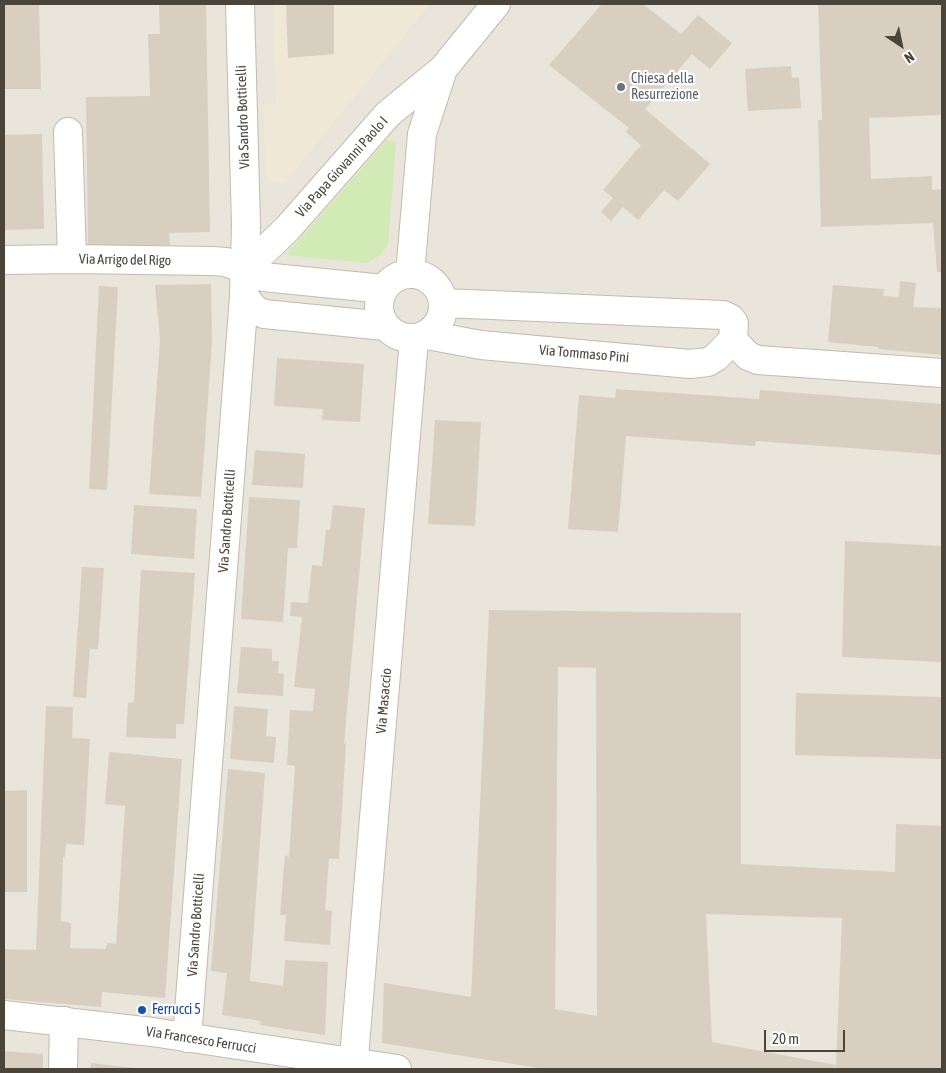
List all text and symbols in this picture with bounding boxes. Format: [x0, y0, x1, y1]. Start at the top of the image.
north arrow [876, 20, 926, 70]
text: N [901, 48, 917, 66]
street label: Via Sandro Botticelli [233, 65, 253, 169]
place label: Chiesa della Resurrezione [631, 71, 699, 104]
marker: Chiesa della Resurrezione [615, 81, 627, 93]
street label: Via Papa Giovanni Paolo I [292, 113, 392, 221]
street label: Via Arrigo del Rigo [79, 251, 171, 269]
street label: Via Tommaso Pini [538, 342, 630, 366]
street label: Via Sandro Botticelli [215, 469, 239, 573]
street label: Via Masaccio [373, 667, 395, 735]
street label: Via Sandro Botticelli [184, 873, 208, 977]
place label: Ferrucci 5 [152, 1002, 201, 1018]
marker: Ferrucci 5 [136, 1004, 148, 1016]
scale bar [766, 1020, 847, 1052]
street label: Via Francesco Ferrucci [145, 1023, 257, 1057]
text: 20 m [772, 1030, 799, 1047]

